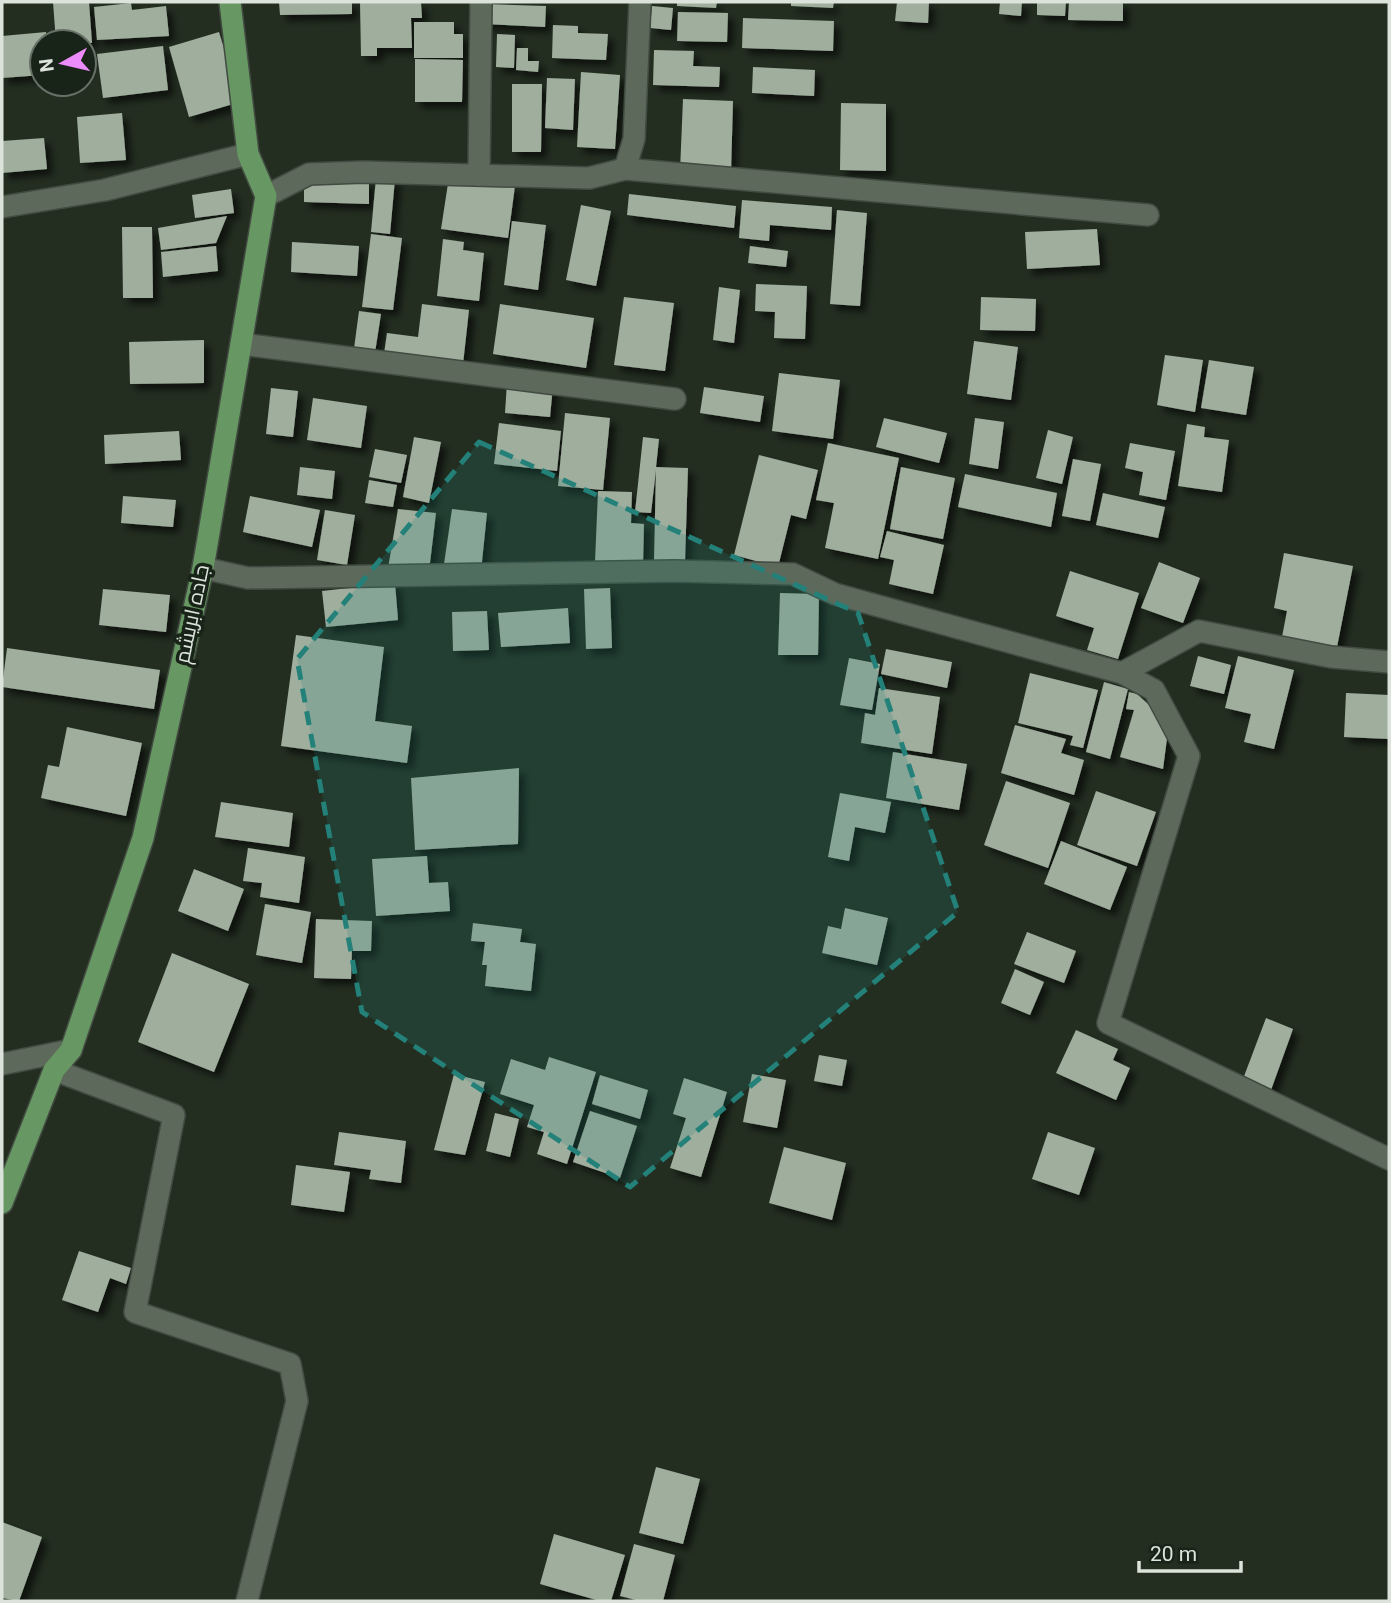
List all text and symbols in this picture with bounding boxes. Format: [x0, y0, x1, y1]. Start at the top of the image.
north arrow [28, 28, 98, 98]
text: N [34, 57, 59, 74]
street label: جاده ابریشم [170, 562, 216, 666]
scale bar [1139, 1530, 1240, 1574]
text: 20 m [1150, 1542, 1197, 1566]

